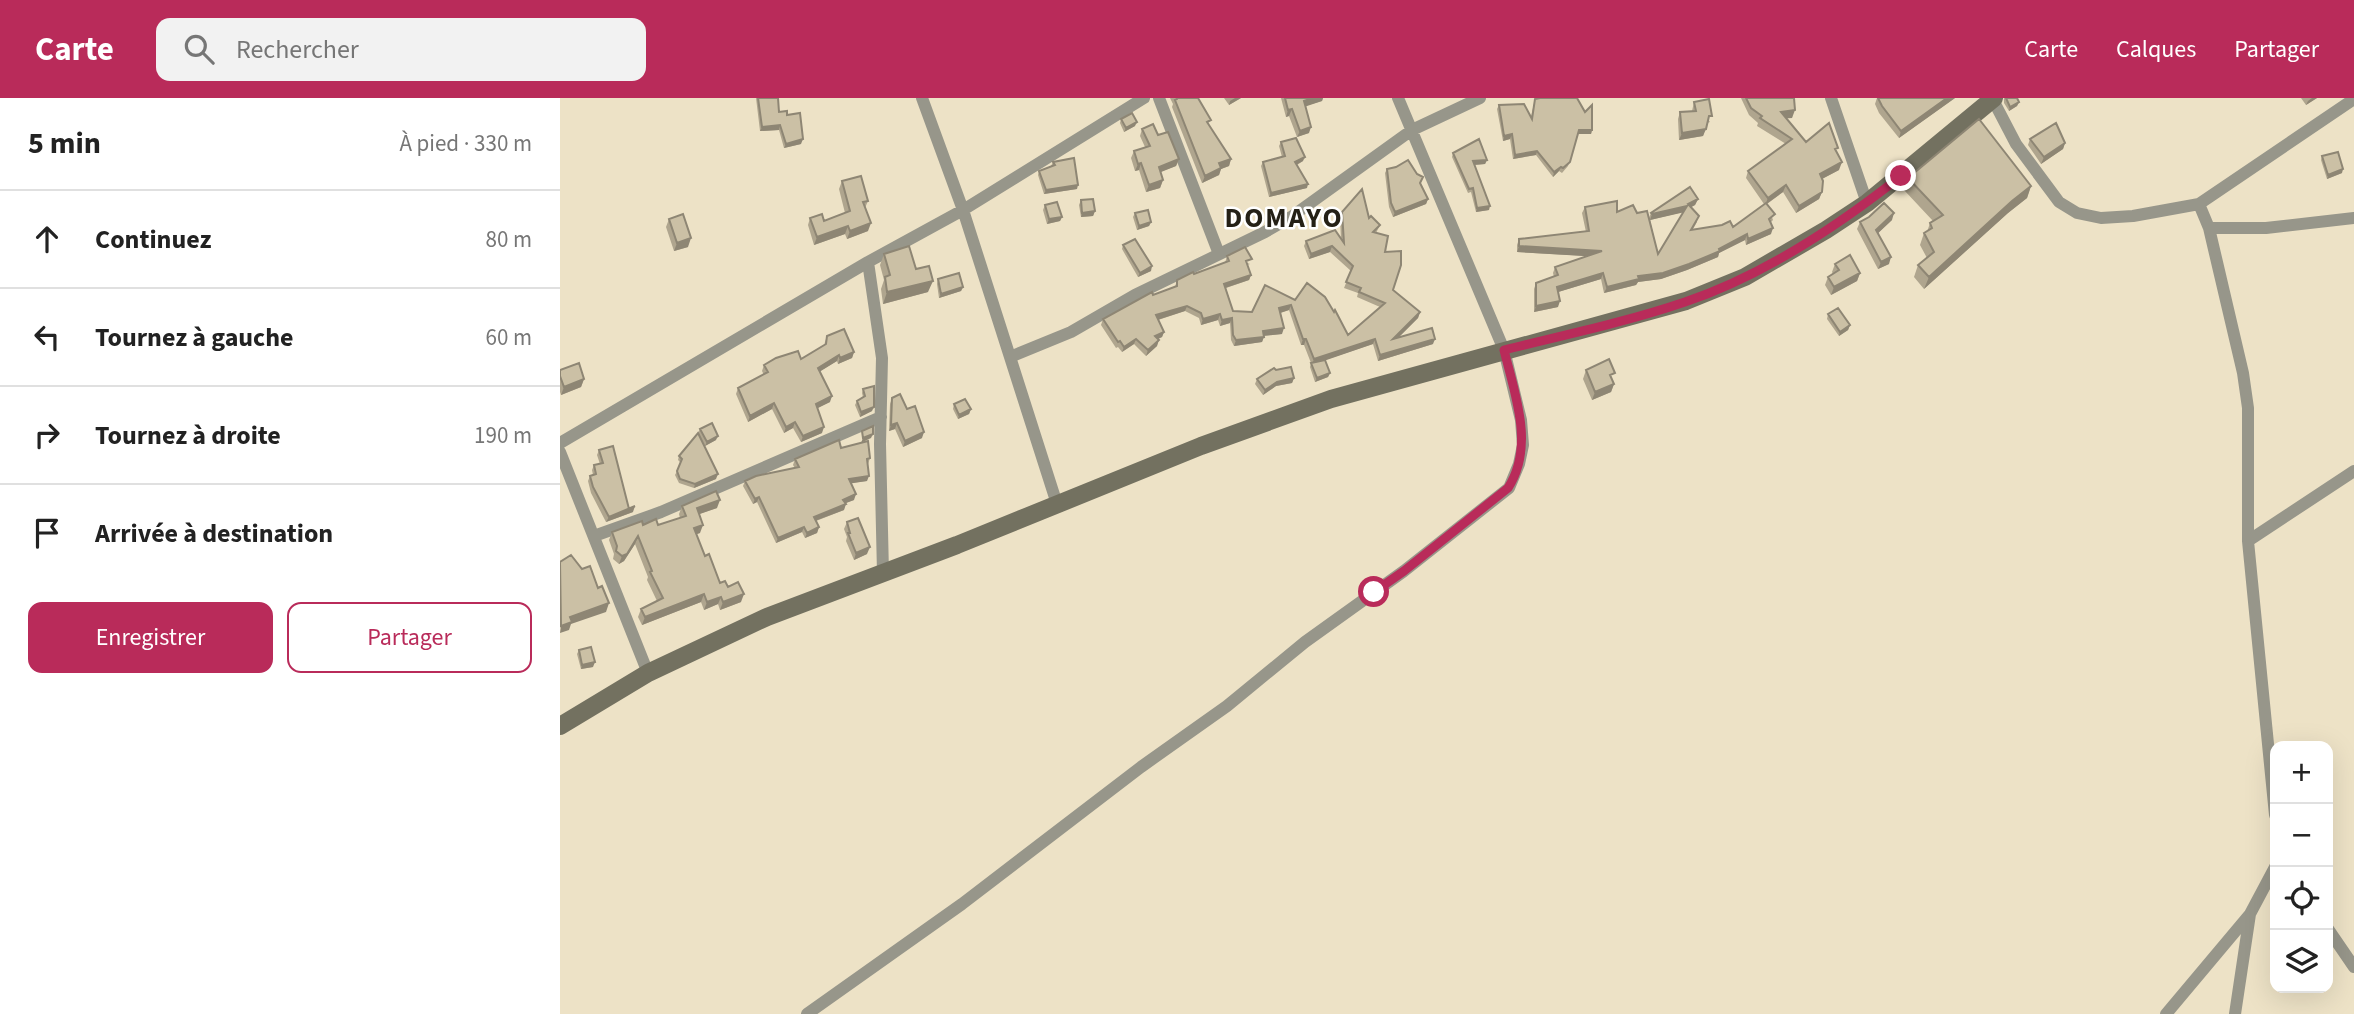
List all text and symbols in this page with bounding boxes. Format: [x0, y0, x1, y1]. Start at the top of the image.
search box [156, 18, 646, 81]
text: Carte [35, 26, 114, 73]
icon: search [180, 30, 218, 68]
text: Rechercher [236, 31, 359, 68]
text: Carte [2024, 32, 2078, 67]
text: Calques [2116, 32, 2196, 67]
text: Partager [2234, 32, 2319, 67]
text: 5 min [28, 122, 101, 165]
text: À pied · 330 m [399, 127, 532, 160]
route end [1885, 160, 1916, 191]
district label: DOMAYO [1224, 198, 1344, 238]
icon: ahead [28, 220, 66, 258]
text: Continuez [95, 221, 211, 258]
text: 80 m [485, 223, 532, 256]
icon: left [28, 318, 66, 356]
text: Tournez à gauche [95, 319, 294, 356]
text: 60 m [485, 321, 532, 354]
icon: right [28, 416, 66, 454]
text: Tournez à droite [95, 417, 281, 454]
text: 190 m [474, 419, 532, 452]
icon: arrive [28, 514, 66, 552]
text: Arrivée à destination [95, 515, 333, 552]
route start [1358, 576, 1389, 607]
button: Enregistrer [28, 602, 273, 673]
button: Partager [287, 602, 532, 673]
map controls [2270, 741, 2333, 993]
button: + [2270, 741, 2333, 804]
button: − [2270, 804, 2333, 867]
button: locate [2270, 867, 2333, 930]
button: layers [2270, 930, 2333, 993]

